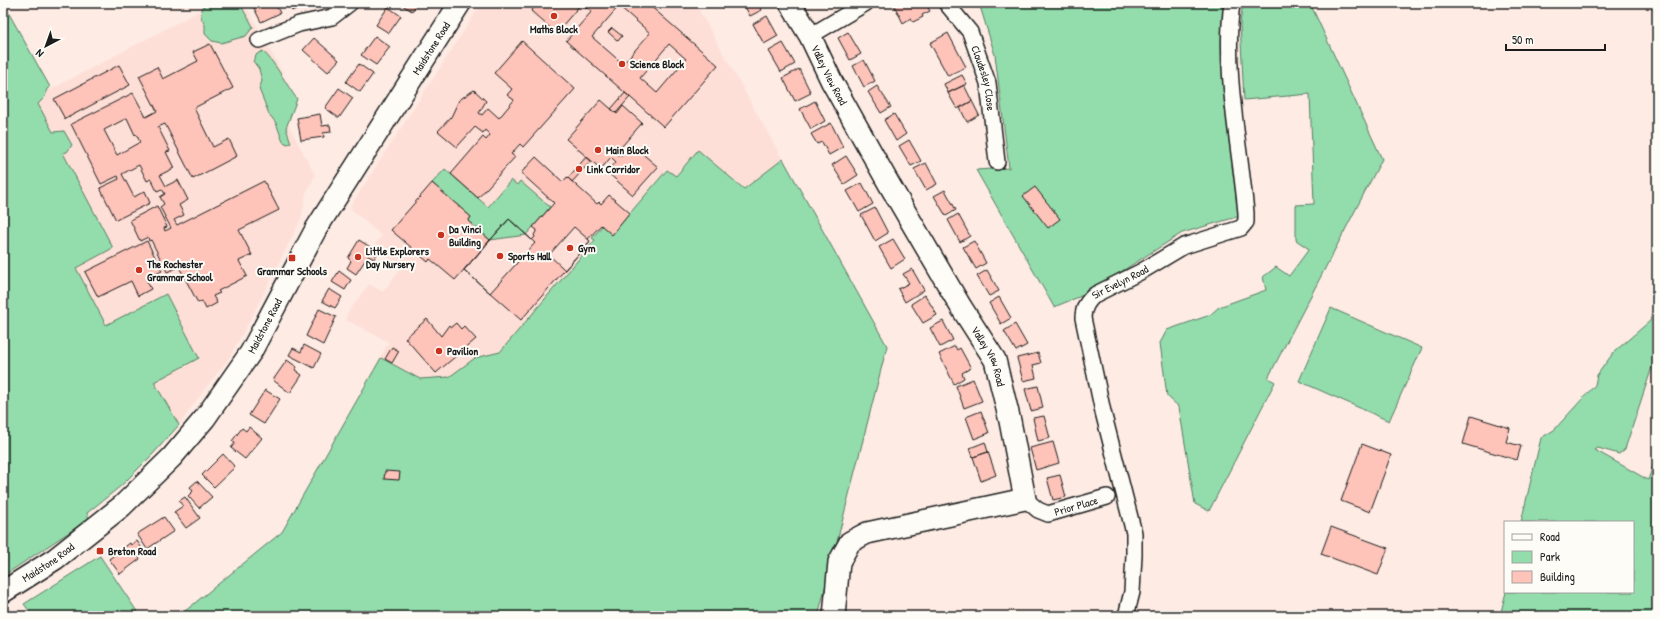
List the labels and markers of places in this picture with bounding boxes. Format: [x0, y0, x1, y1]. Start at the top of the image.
marker: Maths Block [549, 11, 559, 21]
place label: Maths Block [530, 22, 578, 36]
place label: Science Block [630, 57, 685, 71]
marker: Science Block [617, 59, 627, 69]
place label: Main Block [606, 143, 649, 157]
marker: Main Block [593, 145, 603, 155]
place label: Link Corridor [587, 162, 641, 176]
marker: Link Corridor [574, 164, 584, 174]
place label: Da Vinci Building [449, 222, 481, 250]
marker: Da Vinci Building [436, 230, 446, 240]
place label: Gym [578, 241, 596, 256]
marker: Gym [565, 243, 575, 253]
place label: Little Explorers Day Nursery [366, 244, 430, 272]
place label: Sports Hall [508, 249, 552, 264]
marker: Sports Hall [495, 251, 505, 261]
marker: Little Explorers Day Nursery [353, 252, 363, 262]
marker: Grammar Schools [287, 253, 297, 263]
place label: The Rochester Grammar School [146, 257, 214, 284]
place label: Grammar Schools [257, 264, 328, 278]
marker: The Rochester Grammar School [134, 265, 144, 275]
place label: Pavilion [447, 344, 478, 358]
marker: Pavilion [434, 346, 444, 356]
place label: Breton Road [108, 544, 157, 558]
marker: Breton Road [95, 546, 105, 556]

